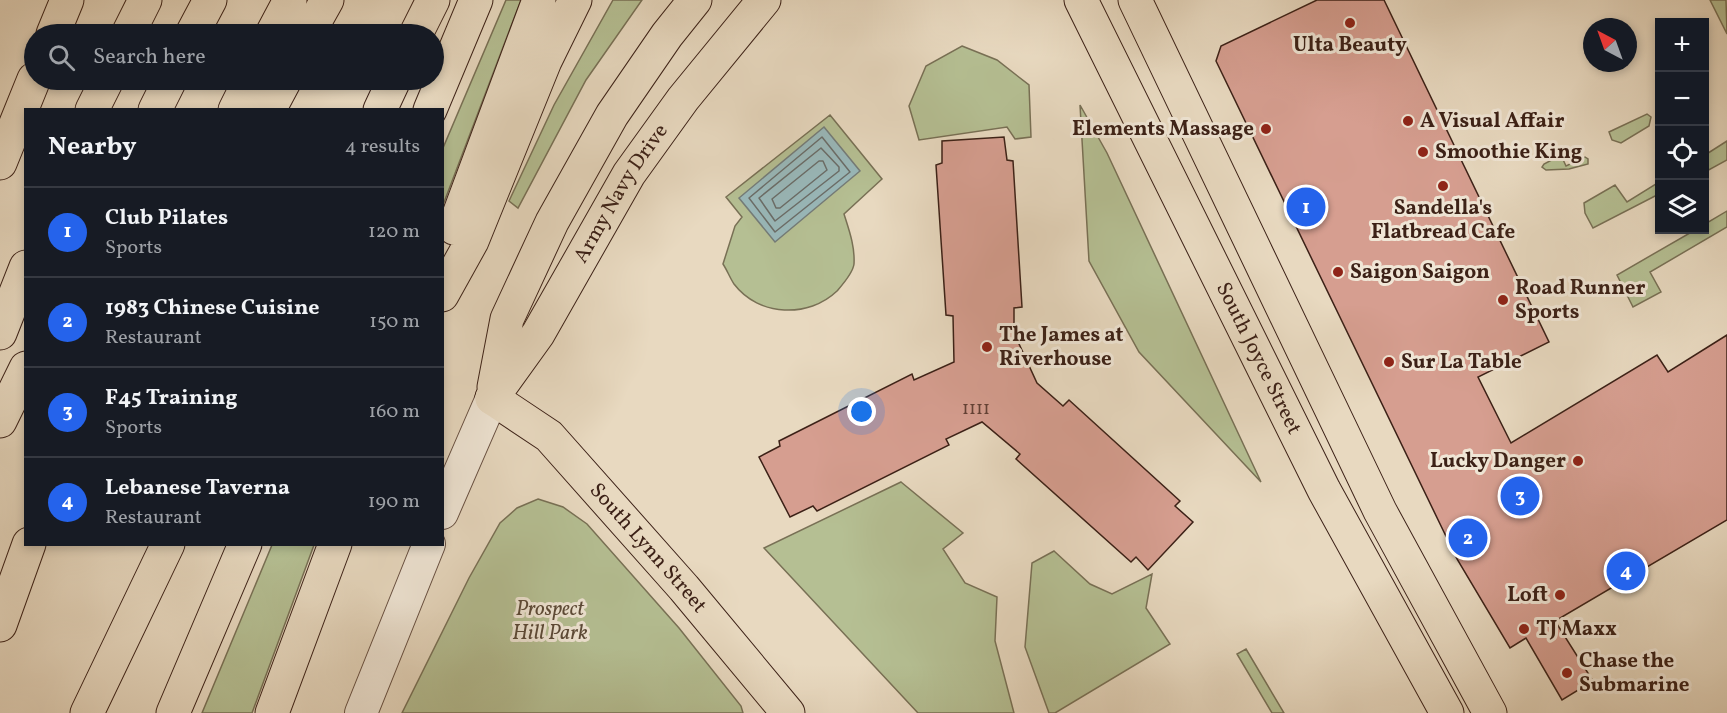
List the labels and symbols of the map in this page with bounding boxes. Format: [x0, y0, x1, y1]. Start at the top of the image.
marker: Ulta Beauty [1343, 16, 1357, 30]
north arrow [1583, 18, 1637, 72]
place label: Ulta Beauty [1293, 31, 1407, 60]
place label: A Visual Affair [1420, 107, 1564, 136]
marker: A Visual Affair [1401, 114, 1415, 128]
place label: Elements Massage [1072, 115, 1254, 144]
street label: Army Navy Drive [567, 118, 675, 268]
marker: Elements Massage [1259, 122, 1273, 136]
place label: Smoothie King [1435, 138, 1582, 167]
marker: Smoothie King [1416, 145, 1430, 159]
marker: Sandella's Flatbread Cafe [1436, 179, 1450, 193]
pin: 1 [1286, 184, 1326, 230]
place label: Sandella's Flatbread Cafe [1371, 194, 1515, 247]
place label: Saigon Saigon [1350, 258, 1490, 287]
marker: Saigon Saigon [1331, 265, 1345, 279]
place label: Road Runner Sports [1515, 274, 1645, 327]
street label: South Joyce Street [1209, 277, 1309, 439]
marker: Road Runner Sports [1496, 293, 1510, 307]
place label: The James at Riverhouse [999, 321, 1124, 374]
marker: The James at Riverhouse [980, 340, 994, 354]
place label: Sur La Table [1401, 348, 1522, 377]
marker: Sur La Table [1382, 355, 1396, 369]
your location [847, 397, 876, 426]
house number: 1111 [962, 397, 990, 422]
place label: Lucky Danger [1430, 447, 1566, 476]
marker: Lucky Danger [1571, 454, 1585, 468]
pin: 3 [1500, 474, 1540, 518]
street label: South Lynn Street [583, 477, 713, 619]
pin: 2 [1448, 516, 1488, 560]
pin: 4 [1606, 548, 1646, 594]
place label: Loft [1507, 581, 1548, 610]
marker: Loft [1553, 588, 1567, 602]
park label: Prospect Hill Park [512, 595, 588, 648]
place label: TJ Maxx [1536, 615, 1617, 644]
marker: TJ Maxx [1517, 622, 1531, 636]
place label: Chase the Submarine [1579, 647, 1689, 700]
marker: Chase the Submarine [1560, 666, 1574, 680]

